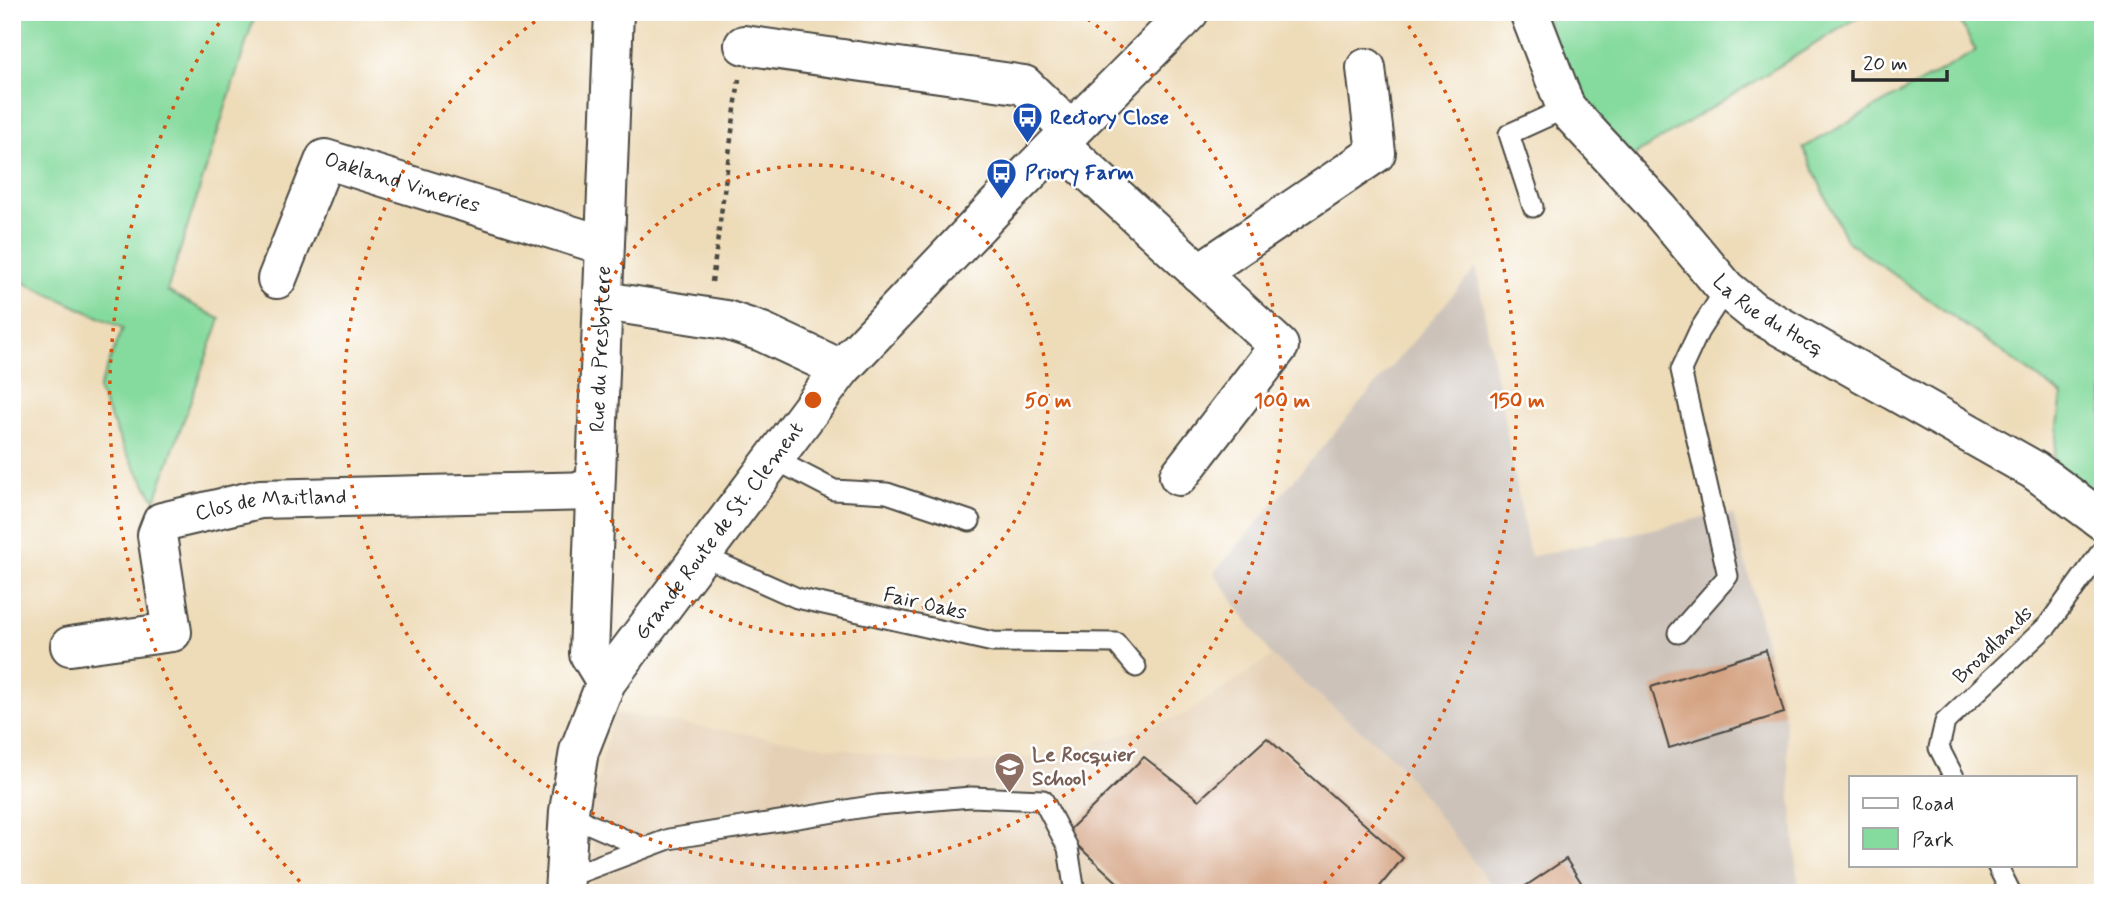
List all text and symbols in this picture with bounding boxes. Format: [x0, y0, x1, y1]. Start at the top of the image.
scale bar [1853, 38, 1947, 82]
text: 20 m [1863, 50, 1908, 78]
bus stop icon: Rectory Close [1010, 101, 1044, 145]
place label: Rectory Close [1050, 104, 1169, 132]
street label: Oakland Vineries [321, 146, 483, 220]
bus stop icon: Priory Farm [985, 156, 1019, 200]
place label: Priory Farm [1025, 159, 1134, 187]
street label: Rue du Presbytere [584, 265, 618, 433]
street label: La Rue du Hocq [1706, 269, 1829, 362]
text: 50 m [1025, 387, 1072, 415]
text: 100 m [1254, 387, 1310, 415]
text: 150 m [1489, 387, 1545, 415]
centre of rings [801, 388, 825, 412]
street label: Grande Route de St. Clement [628, 416, 811, 646]
street label: Clos de Maitland [192, 483, 347, 528]
street label: Fair Oaks [881, 581, 969, 627]
street label: Broadlands [1947, 600, 2039, 690]
place label: Le Rocquier School [1032, 741, 1136, 793]
school or university icon: Le Rocquier School [992, 750, 1026, 794]
legend [1849, 776, 2076, 866]
text: Road [1912, 790, 1954, 818]
text: Park [1912, 826, 1954, 854]

